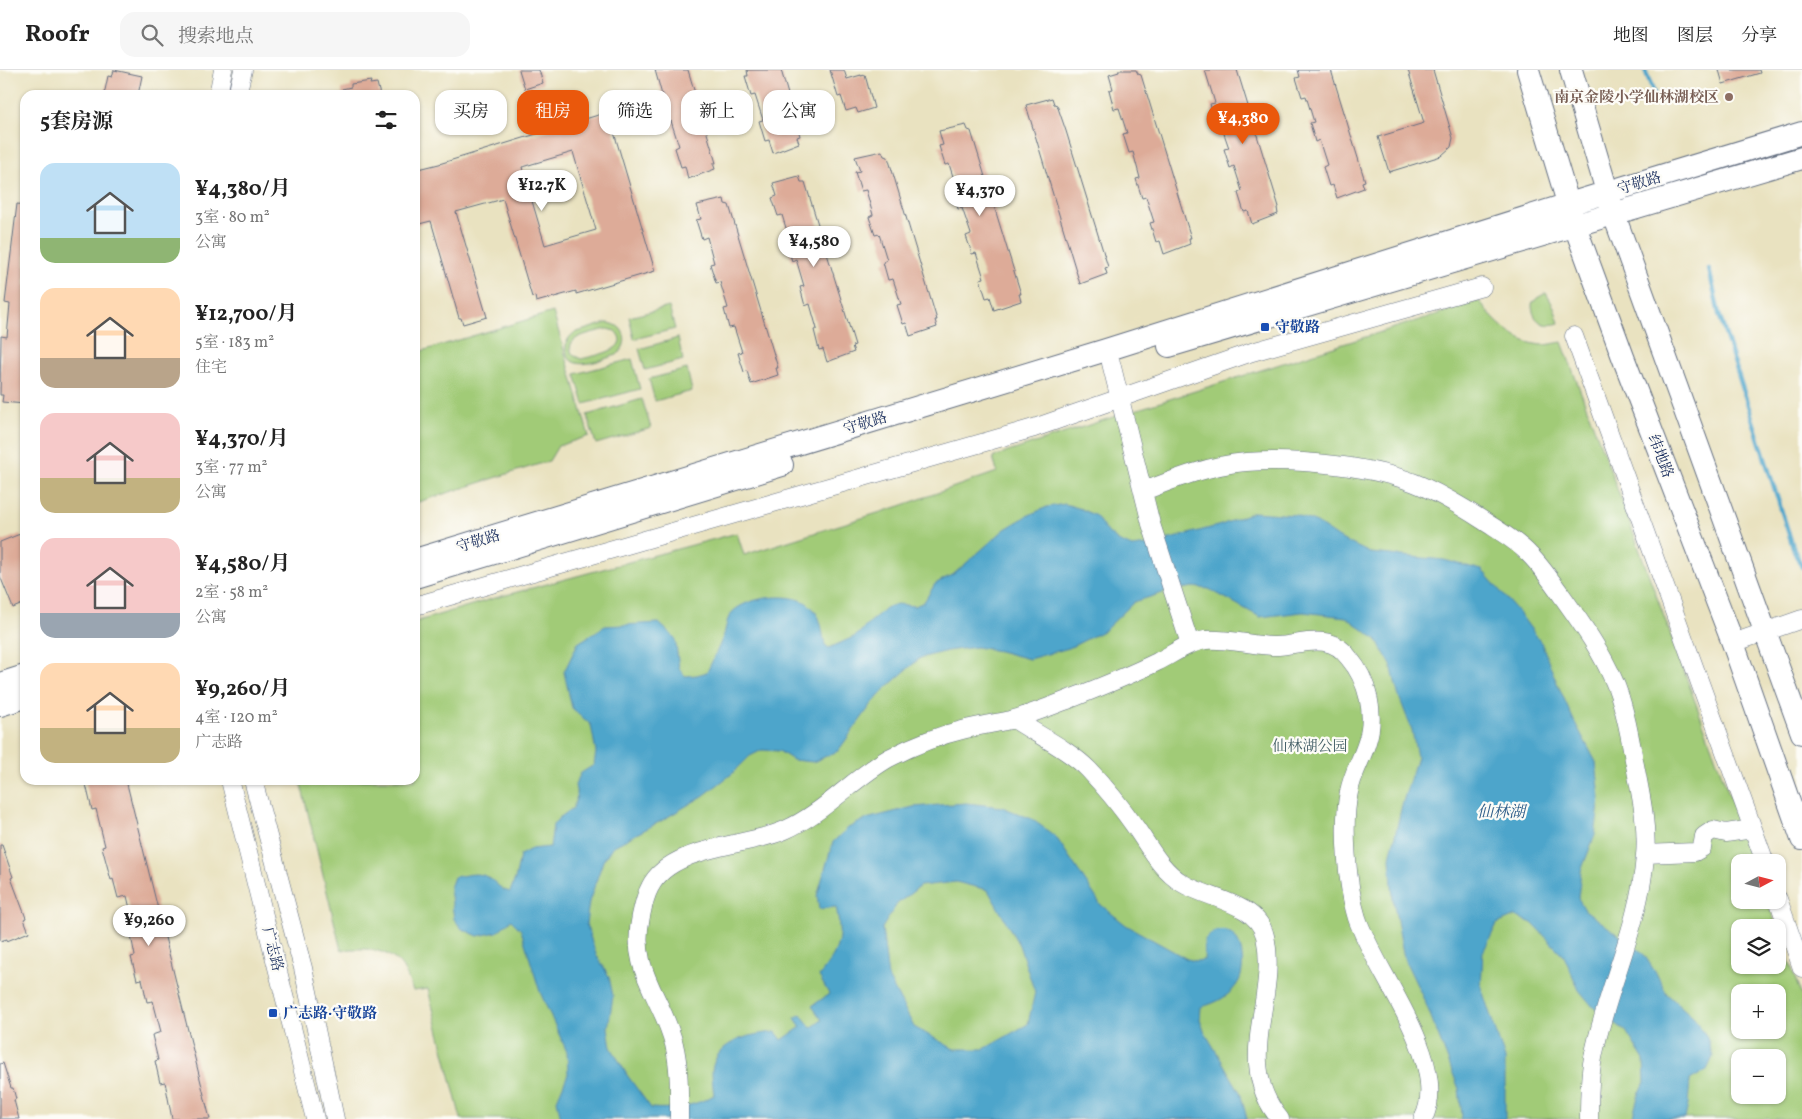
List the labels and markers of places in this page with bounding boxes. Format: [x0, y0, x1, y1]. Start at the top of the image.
place label: 南京金陵小学仙林湖校区 [1554, 88, 1719, 109]
marker: 南京金陵小学仙林湖校区 [1723, 91, 1735, 103]
pin: ¥4,380 [1202, 102, 1284, 145]
pin: ¥12.7K [501, 170, 583, 212]
pin: ¥4,370 [939, 174, 1021, 217]
pin: ¥4,580 [773, 226, 855, 268]
place label: 守敬路 [1275, 318, 1320, 339]
marker: 守敬路 [1259, 321, 1271, 333]
pin: ¥9,260 [108, 904, 190, 947]
place label: 广志路·守敬路 [283, 1004, 377, 1025]
marker: 广志路·守敬路 [267, 1007, 279, 1019]

